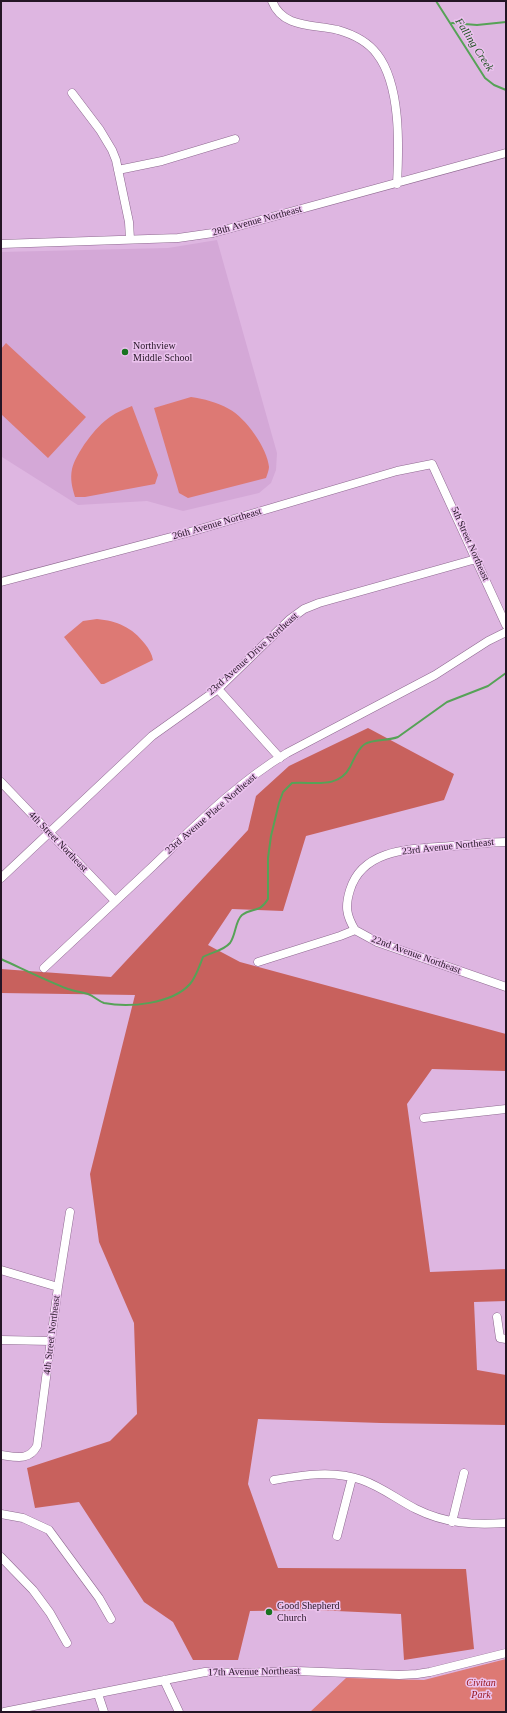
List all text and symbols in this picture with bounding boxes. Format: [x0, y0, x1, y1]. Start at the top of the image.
water label: Falling Creek [452, 16, 496, 74]
street label: 28th Avenue Northeast [211, 203, 303, 239]
place label: Northview Middle School [133, 340, 192, 364]
marker: Northview Middle School [120, 347, 130, 357]
street label: 5th Street Northeast [448, 505, 492, 583]
street label: 26th Avenue Northeast [171, 506, 263, 542]
street label: 23rd Avenue Drive Northeast [205, 610, 301, 698]
street label: 23rd Avenue Place Northeast [163, 771, 259, 857]
street label: 4th Street Northeast [26, 809, 90, 875]
street label: 23rd Avenue Northeast [401, 836, 495, 858]
street label: 22nd Avenue Northeast [370, 933, 462, 977]
street label: 4th Street Northeast [41, 1295, 63, 1375]
place label: Good Shepherd Church [277, 1600, 339, 1624]
marker: Good Shepherd Church [264, 1607, 274, 1617]
street label: 17th Avenue Northeast [208, 1665, 300, 1679]
park label: Civitan Park [466, 1677, 496, 1700]

